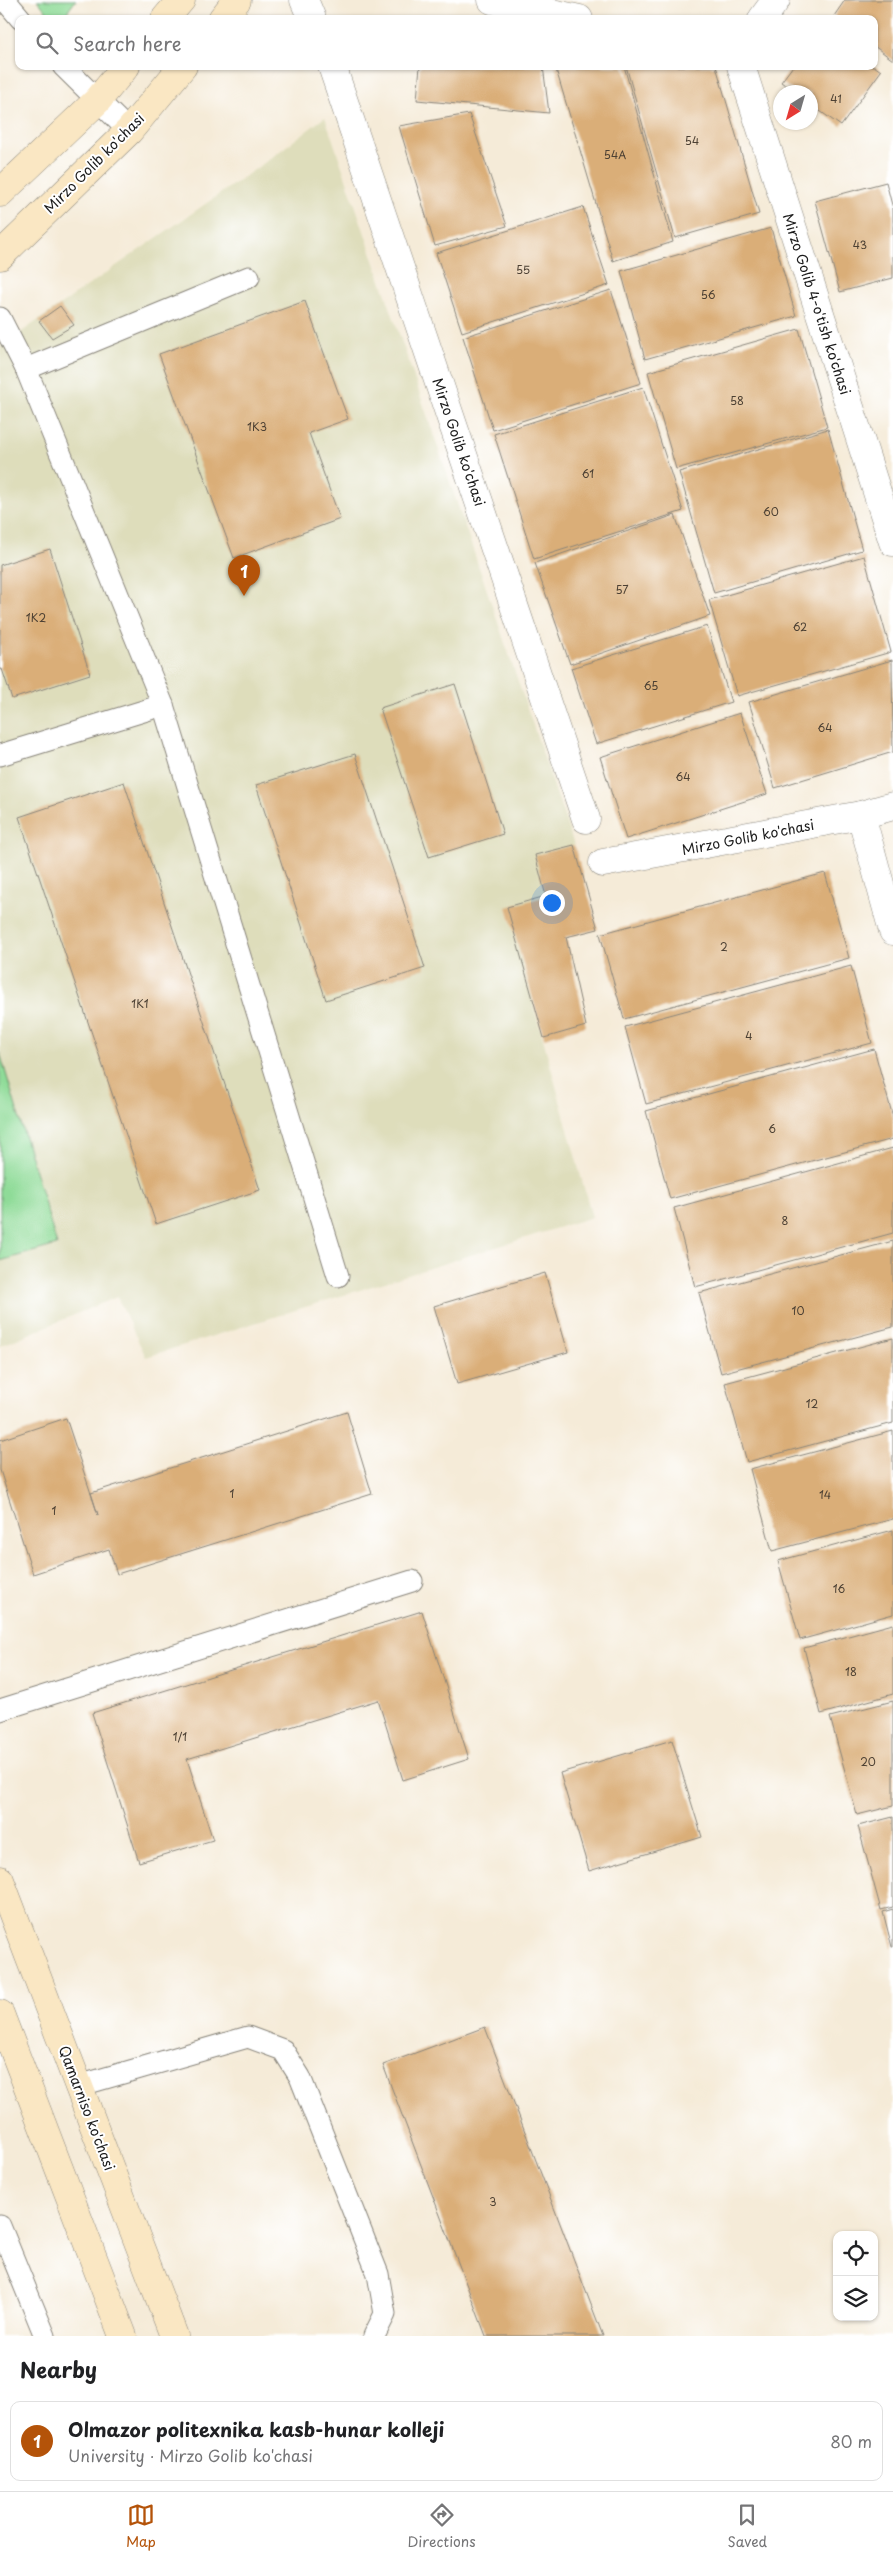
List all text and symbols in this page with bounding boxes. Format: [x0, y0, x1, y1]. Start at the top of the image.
search box [15, 15, 878, 70]
icon: search [33, 29, 61, 57]
text: Search here [73, 29, 182, 57]
north arrow [773, 85, 818, 130]
house number: 41 [830, 90, 842, 107]
street label: Mirzo Golib ko'chasi [39, 108, 149, 218]
house number: 54 [685, 132, 699, 149]
house number: 54A [604, 146, 626, 163]
street label: Mirzo Golib 4-o'tish ko'chasi [778, 210, 856, 398]
house number: 43 [853, 236, 867, 253]
house number: 55 [516, 261, 530, 278]
house number: 56 [701, 286, 716, 303]
street label: Mirzo Golib ko'chasi [427, 375, 491, 509]
house number: 58 [730, 392, 744, 409]
house number: 1К3 [247, 418, 267, 435]
house number: 61 [582, 465, 594, 482]
house number: 60 [763, 503, 779, 520]
pin: 1 [228, 555, 260, 596]
house number: 57 [615, 581, 629, 598]
house number: 1К2 [26, 609, 46, 626]
house number: 62 [793, 618, 807, 635]
house number: 65 [644, 677, 658, 694]
house number: 64 [818, 719, 832, 736]
house number: 64 [676, 768, 690, 785]
street label: Mirzo Golib ko'chasi [680, 814, 816, 860]
your location [539, 890, 565, 916]
house number: 2 [720, 938, 728, 955]
house number: 1К1 [131, 995, 149, 1012]
house number: 4 [745, 1027, 753, 1044]
house number: 6 [768, 1120, 776, 1137]
house number: 8 [782, 1212, 789, 1229]
house number: 10 [792, 1302, 804, 1319]
house number: 12 [806, 1395, 819, 1412]
house number: 1 [230, 1485, 235, 1502]
house number: 14 [819, 1486, 831, 1503]
house number: 1 [52, 1502, 57, 1519]
house number: 16 [833, 1580, 846, 1597]
house number: 18 [845, 1663, 857, 1680]
house number: 1/1 [173, 1728, 187, 1745]
house number: 20 [860, 1753, 876, 1770]
street label: Qamarniso ko'chasi [53, 2042, 121, 2174]
house number: 3 [489, 2193, 497, 2210]
map controls [833, 2231, 878, 2321]
button: locate [833, 2231, 878, 2276]
button: layers [833, 2276, 878, 2321]
text: Nearby [20, 2353, 97, 2385]
text: Оlmazor politexnika kasb-hunar kolleji [68, 2415, 444, 2443]
text: 1 [33, 2429, 41, 2453]
text: 80 m [830, 2429, 872, 2453]
text: University · Mirzo Golib ko'chasi [68, 2443, 313, 2467]
tab: Map [126, 2501, 156, 2552]
tab: Directions [408, 2501, 476, 2552]
tab: Saved [727, 2501, 767, 2552]

